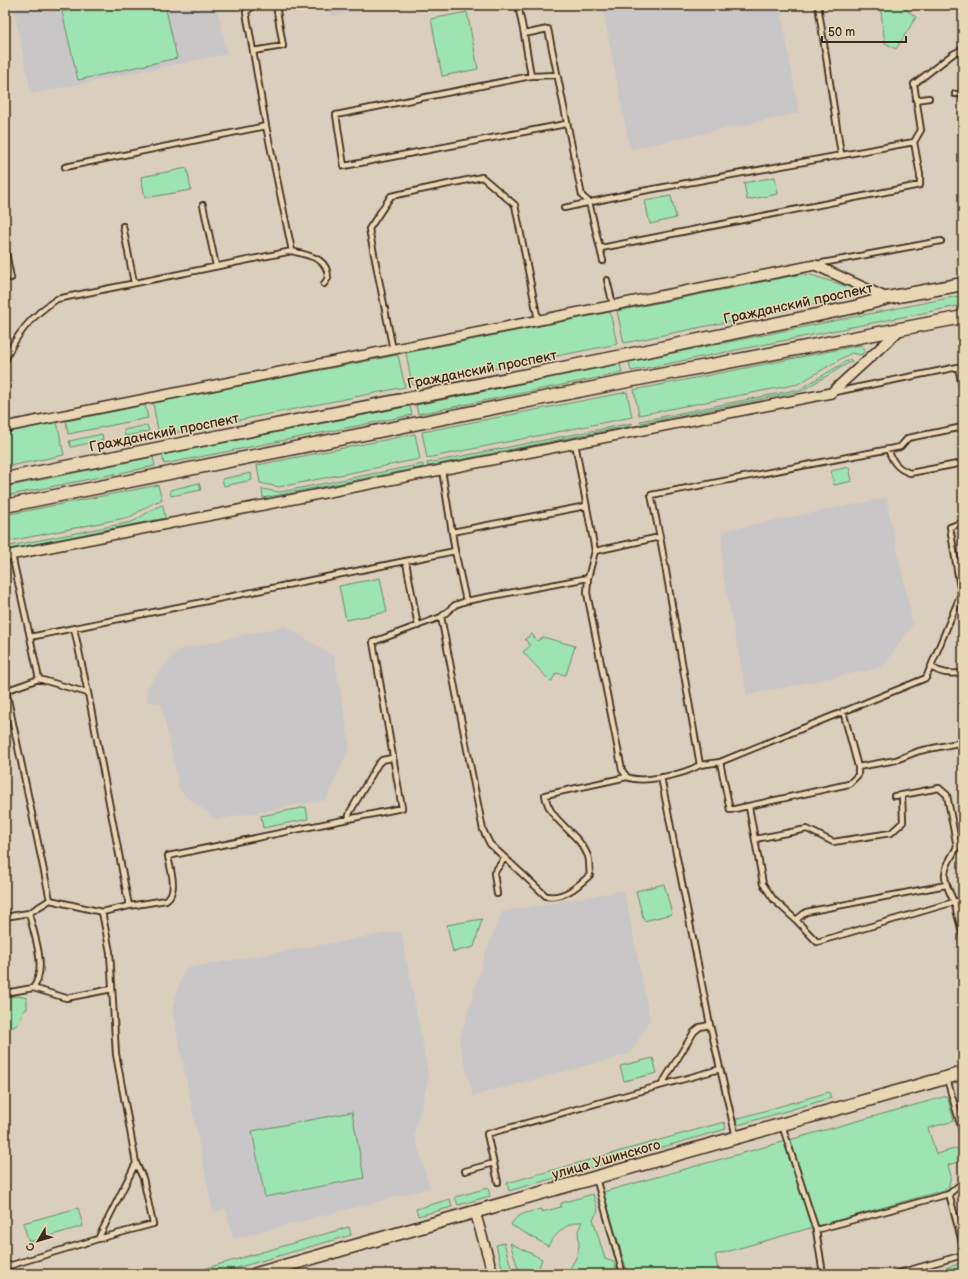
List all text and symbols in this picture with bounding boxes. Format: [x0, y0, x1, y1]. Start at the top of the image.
scale bar [822, 18, 906, 44]
text: 50 m [828, 25, 855, 40]
street label: Гражданский проспект [722, 279, 875, 328]
street label: Гражданский проспект [406, 347, 559, 392]
street label: Гражданский проспект [88, 410, 241, 455]
street label: улица Ушинского [550, 1136, 662, 1183]
north arrow [18, 1221, 58, 1261]
text: С [23, 1240, 38, 1254]

